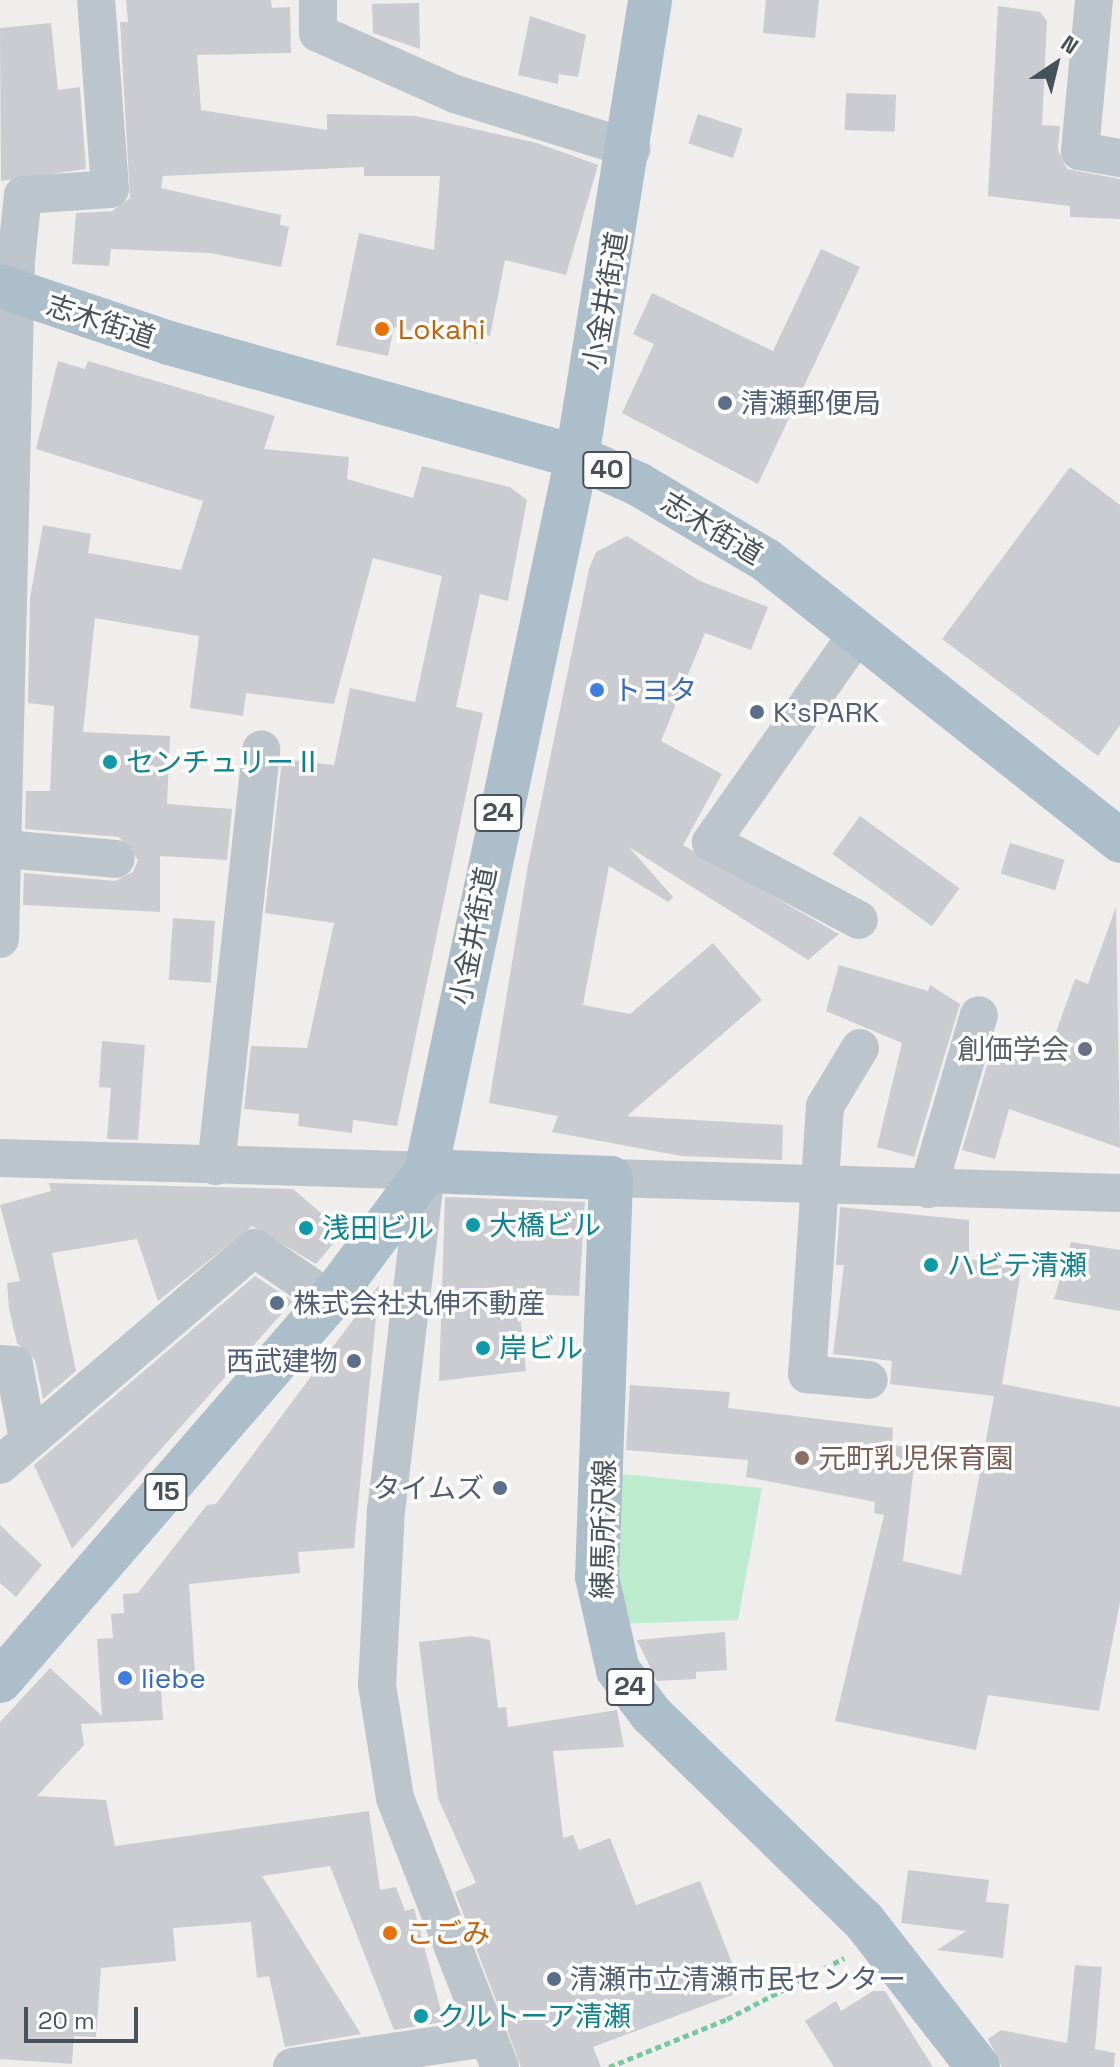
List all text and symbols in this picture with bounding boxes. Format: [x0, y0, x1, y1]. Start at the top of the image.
north arrow [1016, 24, 1096, 104]
text: N [1056, 29, 1084, 60]
street label: 小金井街道 [576, 229, 634, 373]
street label: 志木街道 [43, 288, 159, 354]
place label: Lokahi [398, 312, 485, 346]
marker: Lokahi [373, 320, 391, 338]
place label: 清瀬郵便局 [741, 386, 881, 420]
marker: 清瀬郵便局 [716, 394, 734, 412]
road number: 40 [581, 448, 633, 492]
street label: 志木街道 [655, 485, 769, 571]
place label: トヨタ [613, 673, 697, 707]
marker: トヨタ [588, 681, 606, 699]
place label: K'sPARK [773, 695, 879, 729]
marker: K'sPARK [748, 703, 766, 721]
place label: センチュリーⅡ [126, 745, 322, 779]
marker: センチュリーⅡ [101, 753, 119, 771]
road number: 24 [474, 791, 522, 835]
street label: 小金井街道 [443, 864, 503, 1008]
place label: 創価学会 [957, 1032, 1069, 1066]
marker: 創価学会 [1076, 1040, 1094, 1058]
place label: 大橋ビル [489, 1208, 601, 1242]
place label: 浅田ビル [322, 1211, 434, 1245]
marker: 大橋ビル [464, 1216, 482, 1234]
marker: 浅田ビル [297, 1219, 315, 1237]
place label: ハビテ清瀬 [947, 1248, 1087, 1282]
marker: ハビテ清瀬 [922, 1256, 940, 1274]
place label: 株式会社丸伸不動産 [293, 1286, 545, 1320]
marker: 株式会社丸伸不動産 [268, 1294, 286, 1312]
place label: 岸ビル [499, 1331, 583, 1365]
marker: 岸ビル [474, 1339, 492, 1357]
place label: 西武建物 [226, 1344, 338, 1378]
marker: 西武建物 [345, 1352, 363, 1370]
place label: 元町乳児保育園 [818, 1441, 1014, 1475]
marker: 元町乳児保育園 [793, 1449, 811, 1467]
street label: 練馬所沢線 [585, 1459, 621, 1599]
road number: 15 [144, 1470, 188, 1514]
place label: タイムズ [372, 1471, 484, 1505]
marker: タイムズ [491, 1479, 509, 1497]
place label: liebe [141, 1661, 206, 1695]
road number: 24 [606, 1665, 654, 1709]
marker: liebe [116, 1669, 134, 1687]
place label: こごみ [406, 1916, 490, 1950]
marker: こごみ [381, 1924, 399, 1942]
place label: 清瀬市立清瀬市民センター [570, 1962, 906, 1996]
marker: 清瀬市立清瀬市民センター [545, 1970, 563, 1988]
scale bar [28, 1991, 142, 2041]
place label: クルトーア清瀬 [437, 1999, 633, 2033]
text: 20 m [38, 2005, 95, 2036]
marker: クルトーア清瀬 [412, 2007, 430, 2025]

